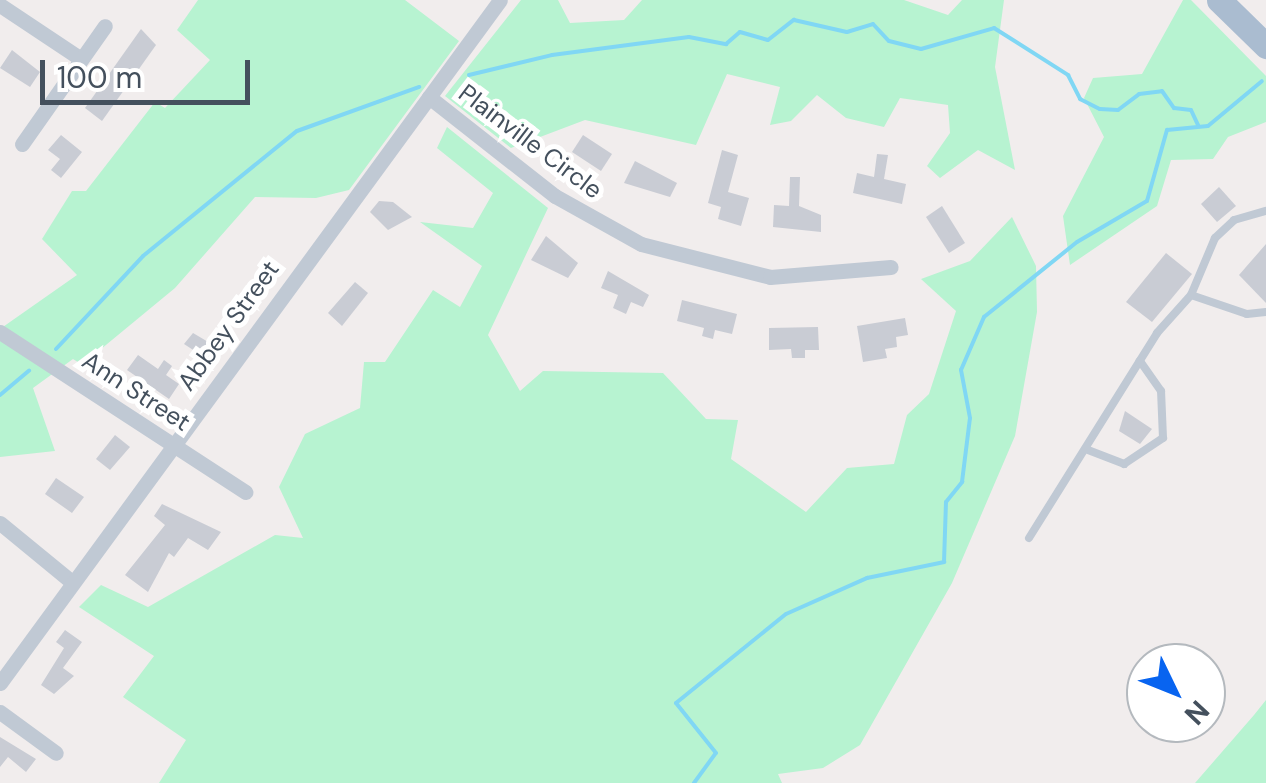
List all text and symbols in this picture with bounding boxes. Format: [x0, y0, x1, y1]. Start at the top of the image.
scale bar [45, 40, 255, 102]
text: 100 m [57, 58, 142, 97]
street label: Plainville Circle [452, 78, 608, 206]
street label: Abbey Street [172, 255, 286, 397]
street label: Ann Street [76, 346, 196, 438]
north arrow [1126, 643, 1226, 743]
text: N [1176, 692, 1217, 733]

